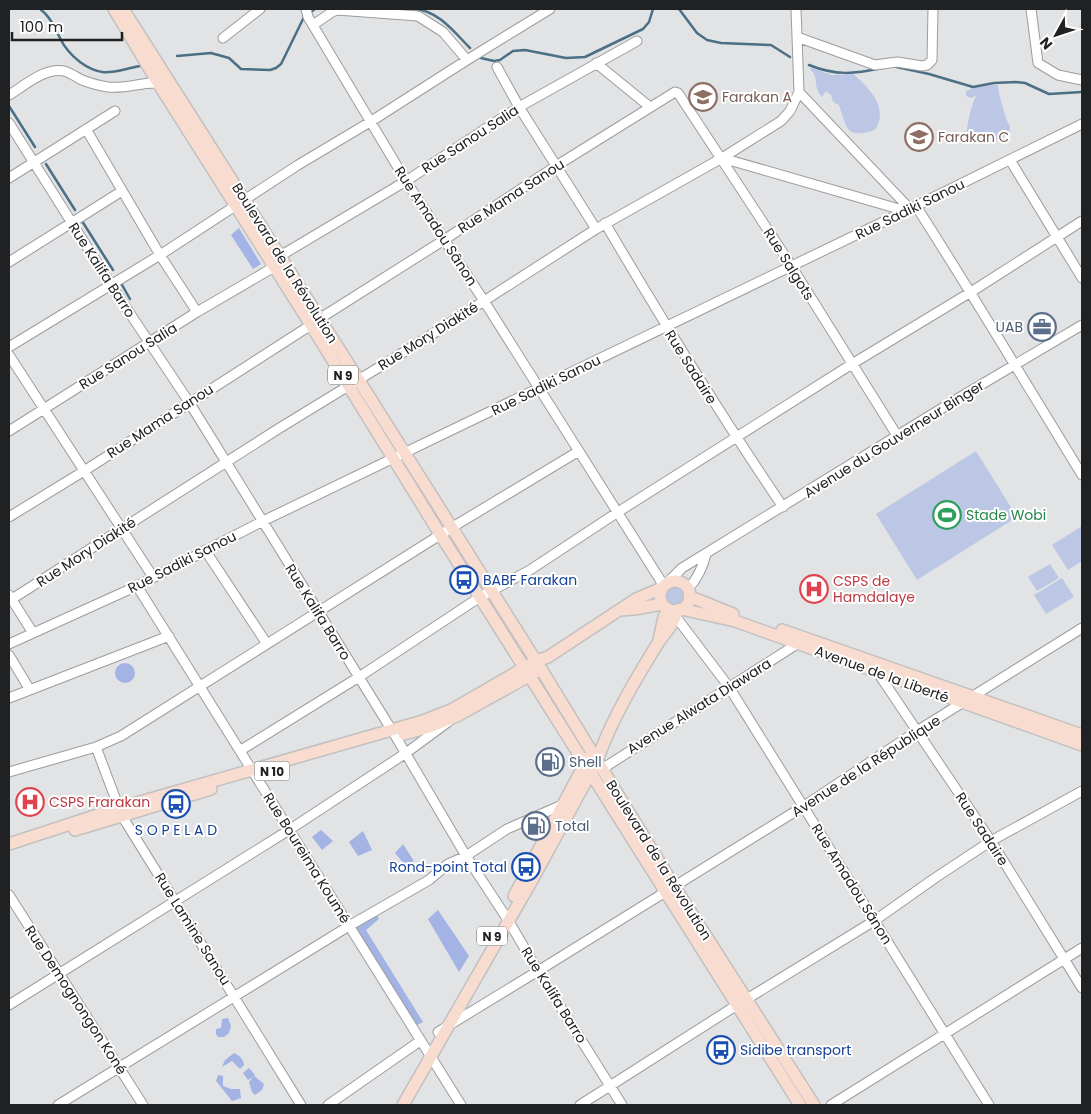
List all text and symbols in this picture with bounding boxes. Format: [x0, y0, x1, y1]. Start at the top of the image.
scale bar [12, 10, 122, 42]
north arrow [1031, 10, 1081, 60]
text: 100 m [20, 16, 63, 37]
text: N [1035, 33, 1057, 54]
school or university icon: Farakan A [688, 82, 718, 112]
place label: Farakan A [722, 87, 792, 107]
street label: Rue Sanou Salia [417, 100, 523, 178]
school or university icon: Farakan C [904, 122, 934, 152]
place label: Farakan C [938, 127, 1009, 147]
street label: Rue Mama Sanou [454, 154, 568, 238]
street label: Rue Amadou Sânon [390, 162, 482, 290]
street label: Rue Sadiki Sanou [852, 174, 968, 244]
street label: Boulevard de la Révolution [227, 179, 343, 347]
street label: Rue Kalifa Barro [64, 218, 140, 322]
street label: Rue Salgots [759, 224, 819, 304]
street label: Rue Mory Diakité [374, 297, 482, 375]
office icon: UAB [1027, 312, 1057, 342]
place label: UAB [996, 317, 1023, 337]
street label: Rue Sanou Salia [75, 318, 181, 394]
street label: Rue Sadaire [660, 326, 722, 408]
street label: Rue Sadiki Sanou [488, 350, 604, 420]
road number: N 9 [328, 366, 358, 384]
street label: Avenue du Gouverneur Binger [800, 375, 988, 503]
street label: Rue Mama Sanou [103, 379, 217, 463]
sports icon: Stade Wobi [932, 500, 962, 530]
place label: Stade Wobi [966, 505, 1046, 525]
street label: Rue Mory Diakité [32, 512, 140, 592]
street label: Rue Sadiki Sanou [124, 526, 240, 598]
street label: Rue Kalifa Barro [280, 560, 356, 664]
bus stop icon: BABF Farakan [449, 565, 479, 595]
place label: BABF Farakan [483, 570, 577, 590]
place label: CSPS de Hamdalaye [833, 571, 915, 607]
hospital icon: CSPS de Hamdalaye [799, 574, 829, 604]
street label: Avenue de la Liberté [812, 640, 952, 708]
street label: Avenue Alwata Diawara [623, 653, 775, 759]
street label: Avenue de la République [788, 710, 945, 822]
fuel station icon: Shell [535, 747, 565, 777]
place label: Shell [569, 752, 602, 772]
road number: N 10 [254, 761, 290, 780]
street label: Boulevard de la Révolution [601, 776, 717, 944]
hospital icon: CSPS Frarakan [15, 787, 45, 817]
street label: Rue Sadaire [951, 788, 1013, 870]
bus stop icon: S O P E L A D [161, 789, 191, 819]
street label: Rue Boureima Koumé [259, 789, 356, 927]
place label: CSPS Frarakan [49, 792, 150, 812]
fuel station icon: Total [521, 811, 551, 841]
place label: Total [555, 816, 590, 836]
place label: S O P E L A D [135, 820, 217, 840]
street label: Rue Amadou Sânon [807, 820, 897, 948]
bus stop icon: Rond-point Total [511, 852, 541, 882]
place label: Rond-point Total [389, 857, 507, 877]
street label: Rue Lamine Sanou [150, 869, 236, 989]
street label: Rue Demognongon Koné [20, 921, 132, 1079]
road number: N 9 [477, 926, 507, 946]
street label: Rue Kalifa Barro [516, 943, 592, 1047]
bus stop icon: Sidibe transport [706, 1035, 736, 1065]
place label: Sidibe transport [740, 1040, 851, 1060]

